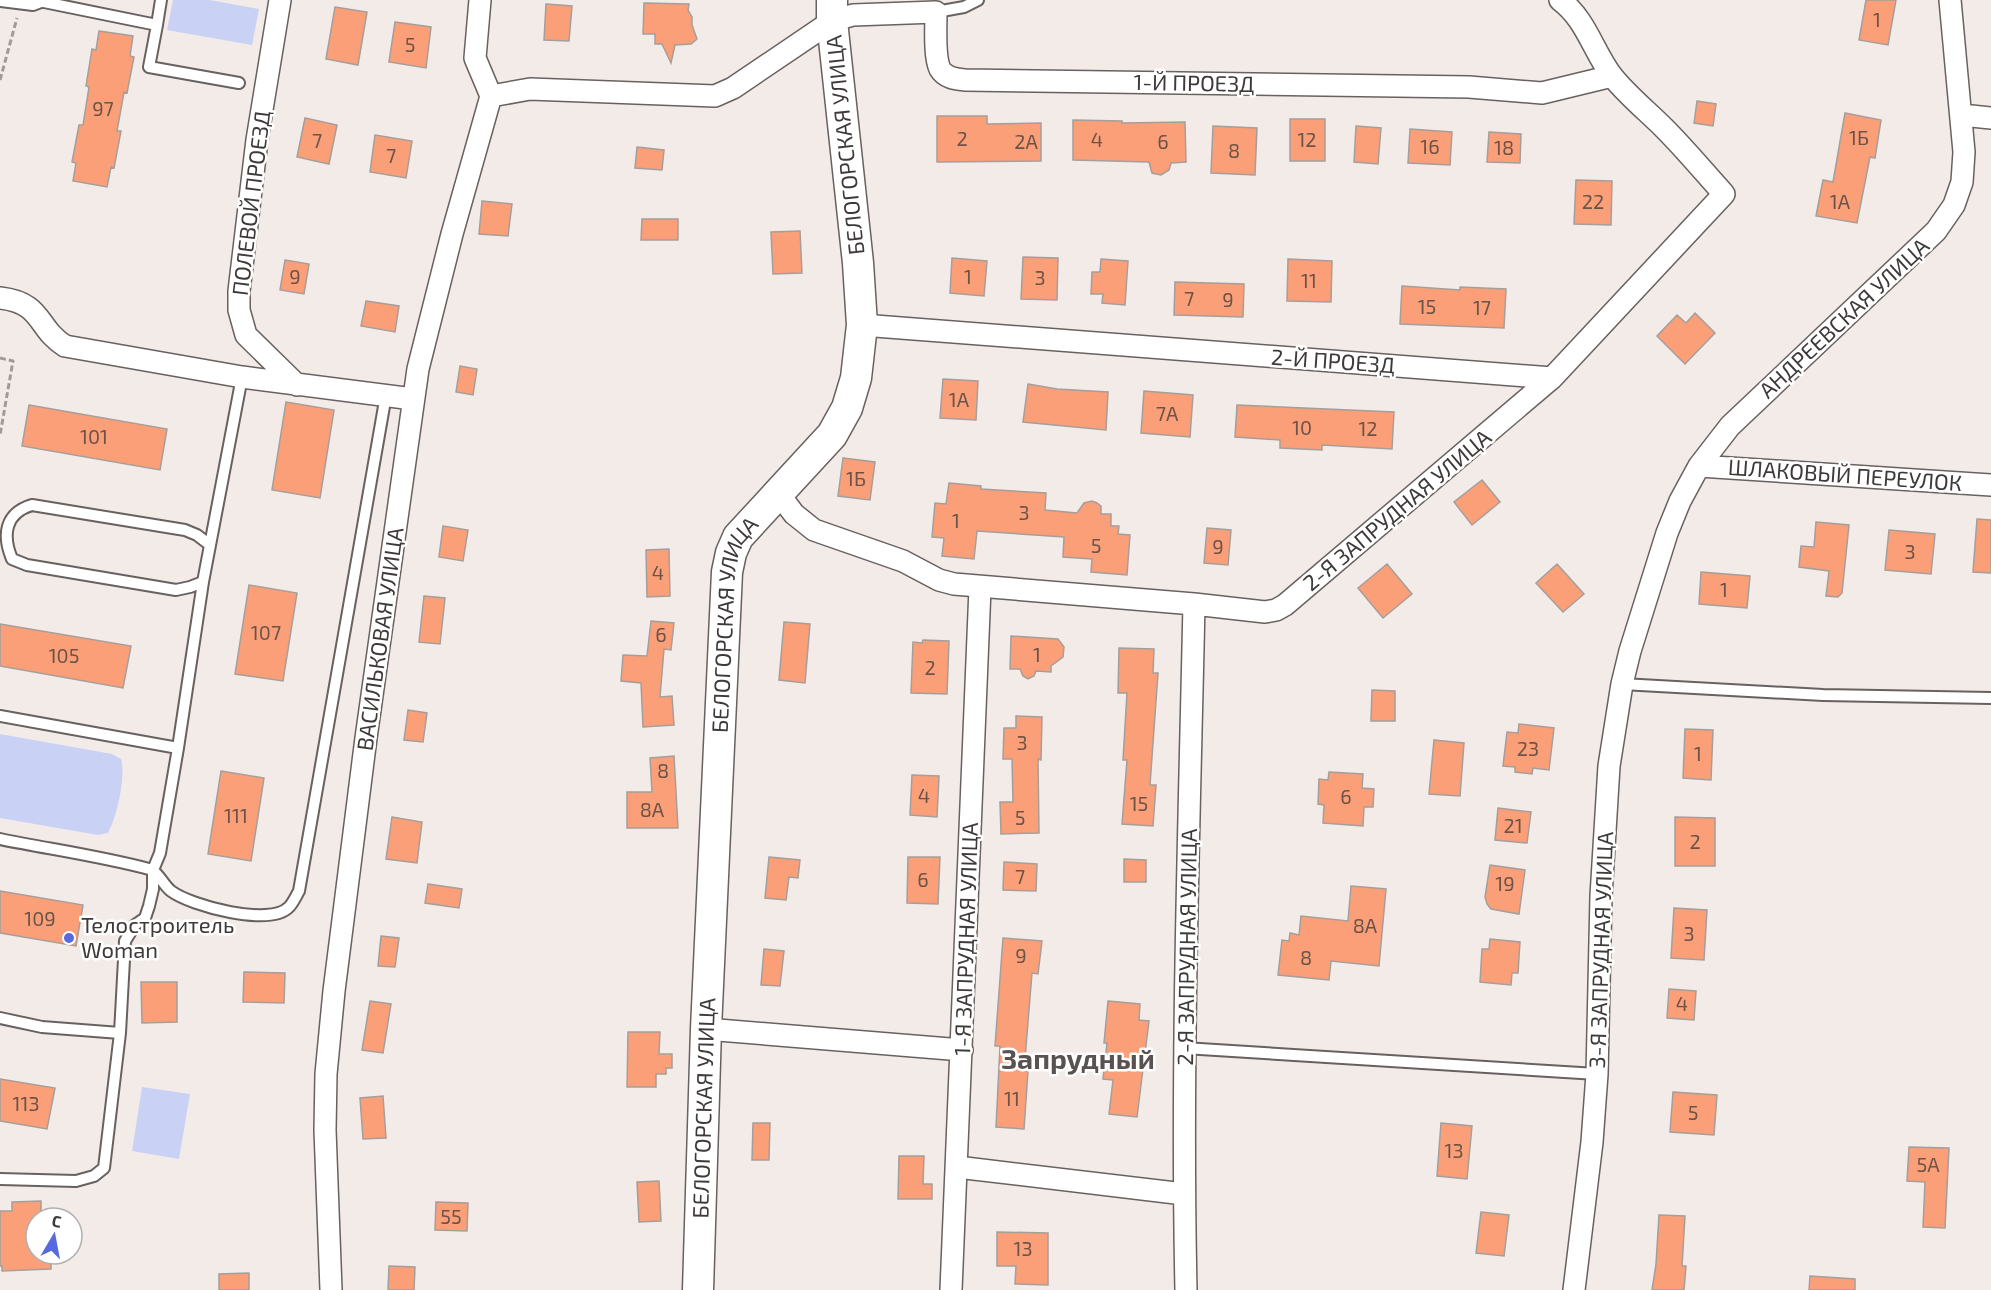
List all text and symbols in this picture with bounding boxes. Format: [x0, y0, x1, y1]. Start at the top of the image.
house number: 1 [1873, 7, 1881, 31]
house number: 5 [405, 32, 415, 56]
street label: БЕЛОГОРСКАЯ УЛИЦА [819, 34, 868, 256]
street label: 1-Й ПРОЕЗД [1133, 68, 1255, 96]
house number: 97 [92, 96, 114, 120]
street label: ПОЛЕВОЙ ПРОЕЗД [226, 109, 274, 297]
house number: 1Б [1849, 125, 1869, 149]
house number: 2 [956, 126, 968, 150]
house number: 4 [1091, 127, 1103, 151]
house number: 12 [1297, 127, 1317, 151]
house number: 7 [312, 128, 322, 152]
house number: 2А [1014, 129, 1038, 153]
house number: 6 [1157, 129, 1169, 153]
house number: 16 [1420, 134, 1440, 158]
house number: 18 [1494, 135, 1514, 159]
house number: 8 [1228, 138, 1240, 162]
house number: 7 [386, 143, 396, 167]
house number: 22 [1582, 189, 1604, 213]
house number: 1А [1830, 189, 1851, 213]
street label: АНДРЕЕВСКАЯ УЛИЦА [1753, 232, 1934, 403]
house number: 9 [289, 264, 301, 288]
house number: 1 [964, 264, 972, 288]
house number: 3 [1034, 265, 1046, 289]
house number: 11 [1301, 268, 1317, 292]
house number: 7 [1184, 286, 1194, 310]
house number: 9 [1222, 287, 1234, 311]
house number: 15 [1418, 294, 1436, 318]
house number: 17 [1473, 295, 1491, 319]
street label: 2-Й ПРОЕЗД [1270, 343, 1396, 377]
house number: 1А [949, 387, 970, 411]
house number: 7А [1156, 401, 1179, 425]
house number: 10 [1292, 415, 1312, 439]
house number: 12 [1358, 416, 1378, 440]
street label: 2-Я ЗАПРУДНАЯ УЛИЦА [1297, 423, 1496, 595]
house number: 101 [80, 424, 108, 448]
street label: ШЛАКОВЫЙ ПЕРЕУЛОК [1727, 453, 1963, 495]
house number: 1Б [846, 466, 866, 490]
house number: 3 [1018, 500, 1030, 524]
house number: 1 [952, 508, 960, 532]
street label: БЕЛОГОРСКАЯ УЛИЦА [706, 510, 763, 733]
street label: ВАСИЛЬКОВАЯ УЛИЦА [350, 525, 408, 752]
house number: 5 [1091, 533, 1101, 557]
house number: 9 [1212, 534, 1224, 558]
house number: 3 [1904, 539, 1916, 563]
house number: 4 [652, 560, 664, 584]
house number: 1 [1720, 577, 1728, 601]
house number: 107 [251, 620, 281, 644]
house number: 6 [655, 622, 667, 646]
house number: 1 [1033, 642, 1041, 666]
house number: 105 [49, 643, 79, 667]
house number: 2 [924, 655, 936, 679]
house number: 3 [1016, 730, 1028, 754]
house number: 23 [1517, 736, 1539, 760]
house number: 1 [1694, 741, 1702, 765]
house number: 8 [657, 758, 669, 782]
house number: 4 [918, 783, 930, 807]
house number: 6 [1340, 784, 1352, 808]
house number: 15 [1130, 791, 1148, 815]
house number: 8А [640, 797, 665, 821]
house number: 111 [224, 803, 248, 827]
house number: 5 [1015, 805, 1025, 829]
house number: 21 [1503, 813, 1523, 837]
street label: 1-Я ЗАПРУДНАЯ УЛИЦА [948, 822, 982, 1056]
street label: 2-Я ЗАПРУДНАЯ УЛИЦА [1171, 828, 1201, 1066]
house number: 2 [1689, 829, 1701, 853]
street label: 3-Я ЗАПРУДНАЯ УЛИЦА [1583, 831, 1617, 1069]
house number: 7 [1015, 864, 1025, 888]
house number: 6 [917, 867, 929, 891]
house number: 19 [1495, 871, 1515, 895]
house number: 109 [24, 906, 56, 930]
place label: Телостроитель Woman [81, 911, 234, 962]
house number: 8А [1353, 913, 1378, 937]
house number: 3 [1683, 921, 1695, 945]
marker: Телостроитель Woman [62, 931, 76, 945]
house number: 9 [1015, 943, 1027, 967]
house number: 8 [1300, 945, 1312, 969]
house number: 4 [1676, 991, 1688, 1015]
street label: БЕЛОГОРСКАЯ УЛИЦА [686, 997, 719, 1219]
district label: Запрудный [1001, 1041, 1155, 1075]
house number: 11 [1004, 1086, 1020, 1110]
house number: 113 [12, 1091, 40, 1115]
house number: 5 [1688, 1100, 1698, 1124]
house number: 13 [1444, 1138, 1464, 1162]
house number: 5А [1916, 1152, 1940, 1176]
house number: 55 [440, 1204, 462, 1228]
north arrow [24, 1206, 84, 1266]
text: С [50, 1211, 63, 1231]
house number: 13 [1013, 1236, 1033, 1260]

